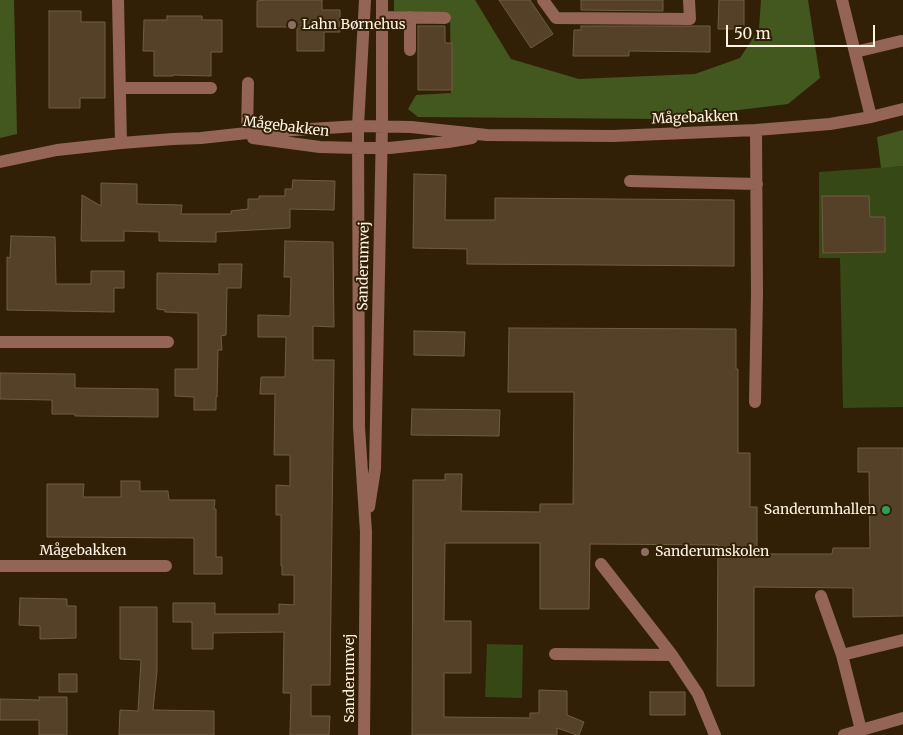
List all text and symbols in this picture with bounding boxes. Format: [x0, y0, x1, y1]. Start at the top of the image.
scale bar [728, 15, 877, 47]
place label: Lahn Børnehus [302, 17, 406, 33]
marker: Lahn Børnehus [286, 19, 298, 31]
text: 50 m [734, 24, 771, 43]
street label: Mågebakken [651, 108, 739, 128]
street label: Mågebakken [242, 113, 330, 141]
street label: Sanderumvej [355, 221, 373, 311]
place label: Sanderumhallen [764, 502, 876, 518]
marker: Sanderumhallen [880, 504, 892, 516]
street label: Mågebakken [40, 543, 126, 559]
place label: Sanderumskolen [655, 544, 769, 560]
marker: Sanderumskolen [639, 546, 651, 558]
street label: Sanderumvej [342, 633, 358, 723]

